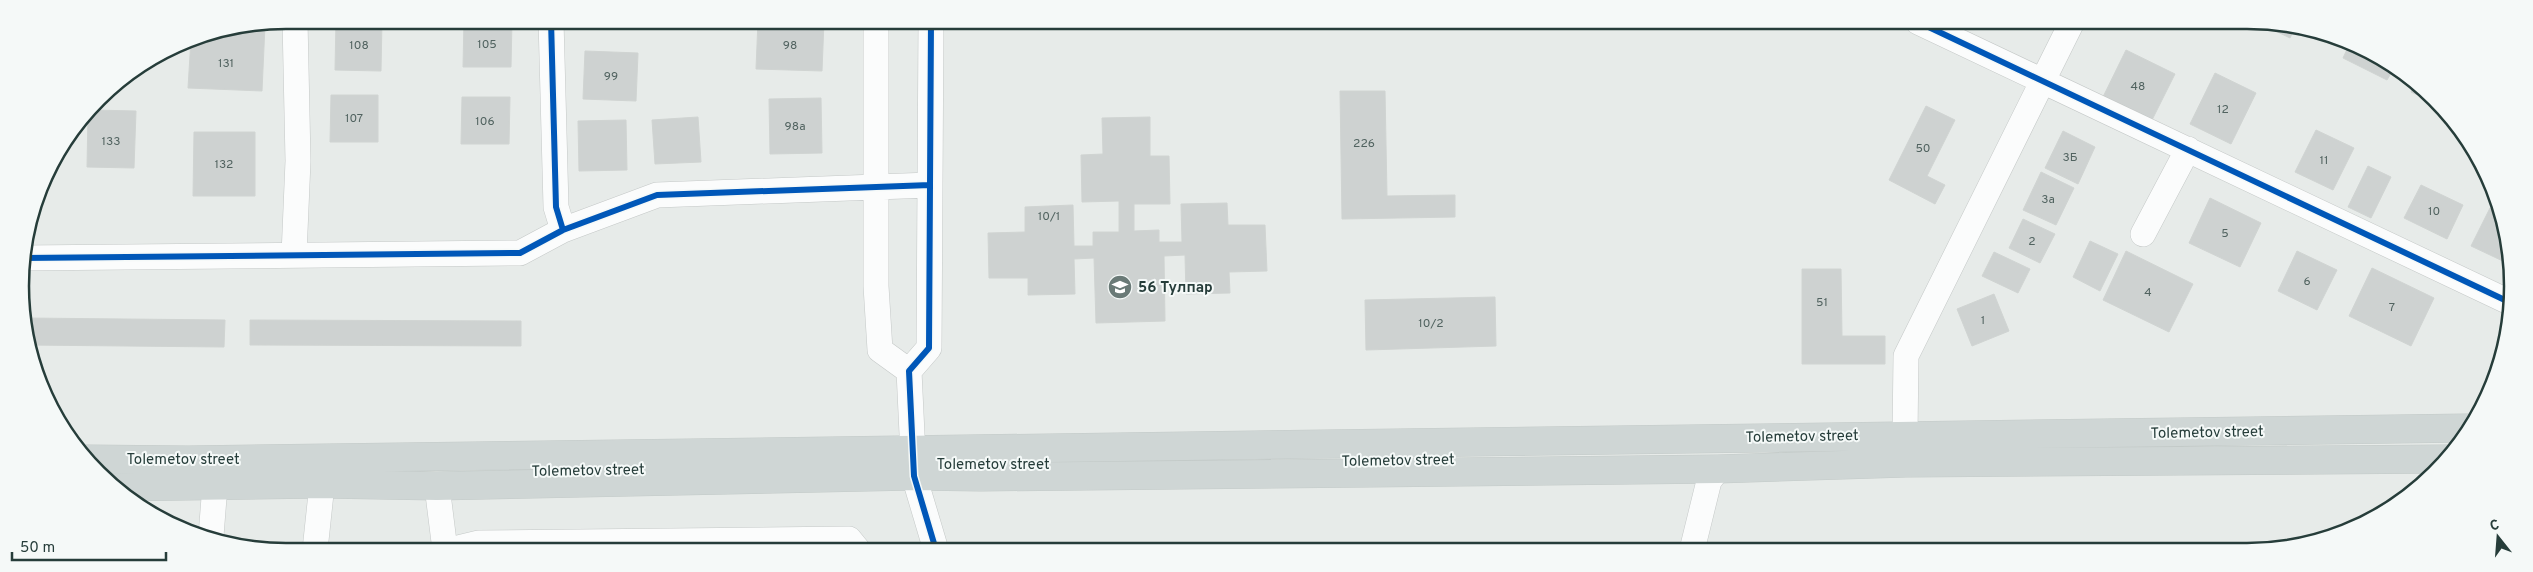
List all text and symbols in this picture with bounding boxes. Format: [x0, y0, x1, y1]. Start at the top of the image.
house number: 105 [477, 37, 497, 53]
house number: 108 [349, 38, 369, 54]
house number: 98 [783, 38, 797, 54]
house number: 131 [218, 56, 234, 72]
house number: 99 [604, 69, 618, 85]
house number: 48 [2131, 79, 2145, 95]
house number: 12 [2217, 102, 2229, 118]
house number: 107 [345, 111, 363, 127]
house number: 106 [475, 114, 495, 130]
house number: 98а [785, 119, 805, 135]
house number: 133 [102, 134, 120, 150]
house number: 226 [1353, 136, 1375, 152]
house number: 50 [1915, 141, 1931, 157]
house number: 3Б [2062, 150, 2078, 166]
house number: 11 [2320, 153, 2328, 169]
house number: 132 [215, 157, 233, 173]
house number: 3а [2041, 192, 2055, 208]
house number: 10 [2428, 204, 2440, 220]
house number: 10/1 [1038, 209, 1060, 225]
house number: 5 [2221, 226, 2229, 242]
house number: 2 [2028, 234, 2036, 250]
school or university icon: 56 Тулпар [1107, 274, 1133, 300]
house number: 6 [2303, 274, 2311, 290]
place label: 56 Тулпар [1138, 279, 1213, 298]
house number: 4 [2144, 285, 2152, 301]
house number: 51 [1816, 295, 1828, 311]
house number: 7 [2389, 300, 2395, 316]
house number: 1 [1981, 313, 1985, 329]
house number: 10/2 [1418, 316, 1444, 332]
street label: Tolemetov street [2150, 423, 2264, 444]
street label: Tolemetov street [1745, 427, 1859, 448]
street label: Tolemetov street [126, 451, 240, 470]
street label: Tolemetov street [1341, 451, 1455, 472]
street label: Tolemetov street [936, 456, 1050, 475]
street label: Tolemetov street [531, 461, 645, 482]
north arrow [2473, 512, 2523, 562]
text: С [2488, 517, 2501, 535]
scale bar [12, 530, 166, 562]
text: 50 m [20, 539, 55, 558]

